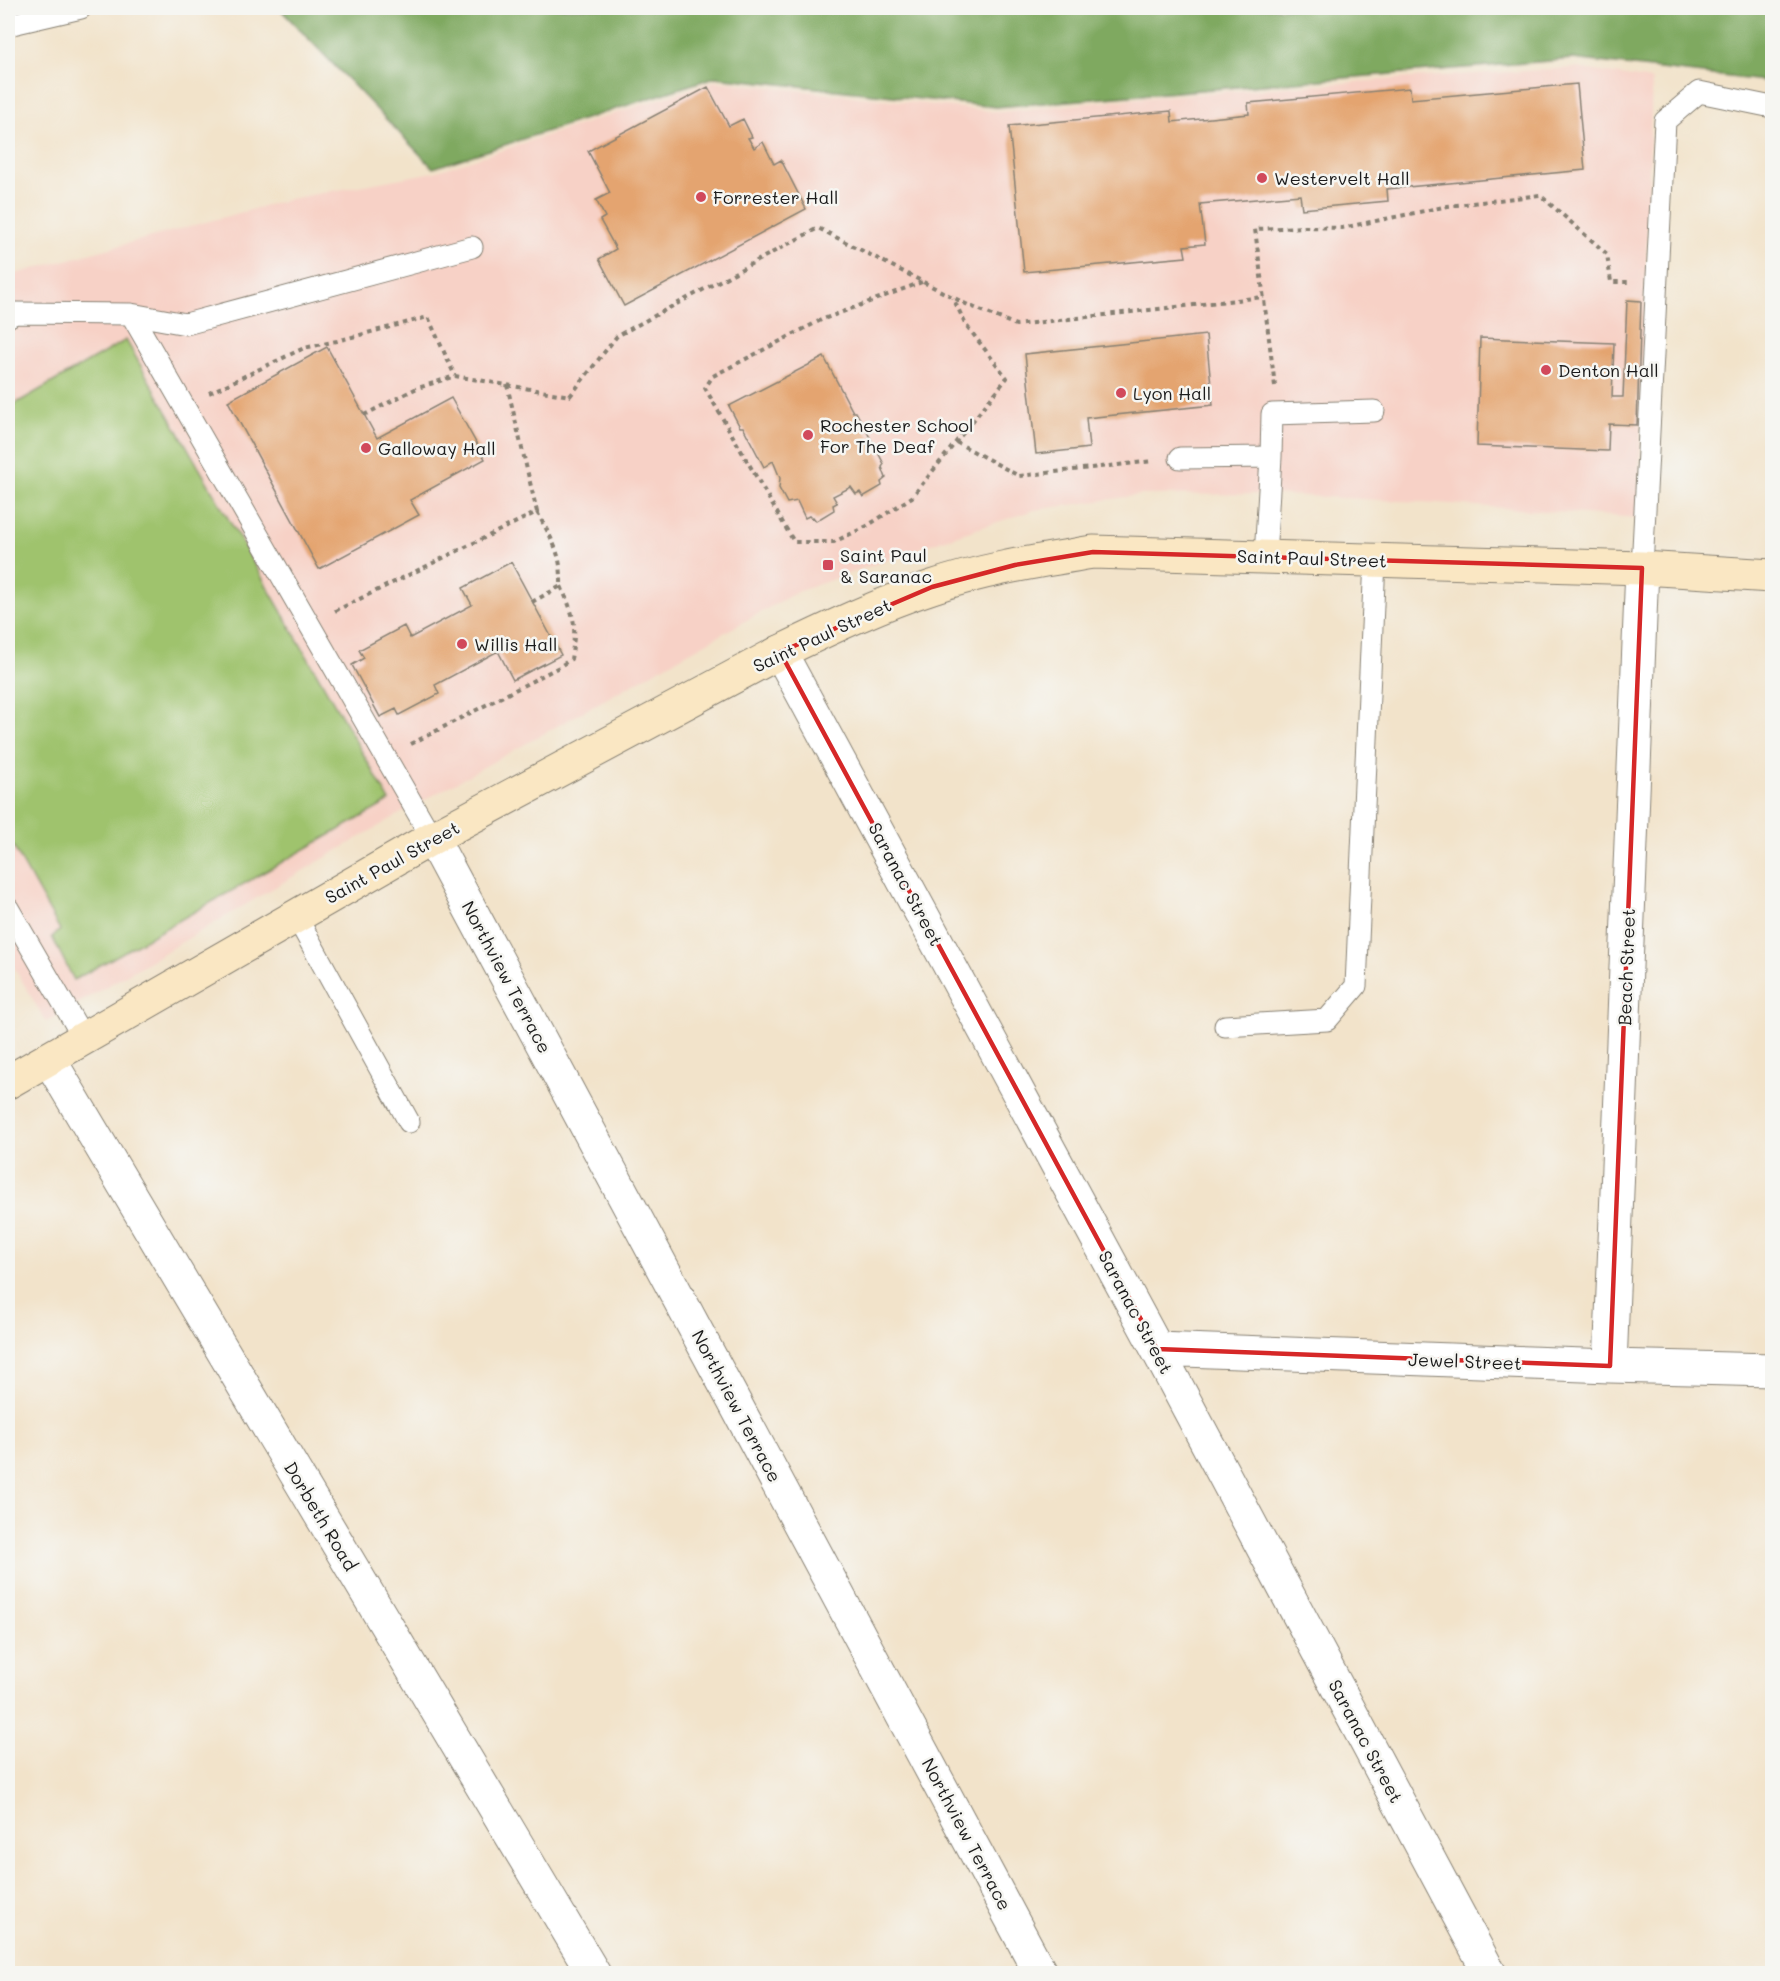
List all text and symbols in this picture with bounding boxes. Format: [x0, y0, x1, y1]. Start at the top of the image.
place label: Westervelt Hall [1274, 166, 1410, 190]
marker: Westervelt Hall [1255, 171, 1269, 185]
place label: Forrester Hall [713, 185, 839, 209]
marker: Forrester Hall [694, 190, 708, 204]
place label: Denton Hall [1558, 358, 1659, 382]
marker: Denton Hall [1539, 363, 1553, 377]
place label: Lyon Hall [1133, 381, 1211, 405]
marker: Lyon Hall [1114, 386, 1128, 400]
place label: Rochester School For The Deaf [820, 413, 973, 458]
marker: Rochester School For The Deaf [801, 428, 815, 442]
place label: Galloway Hall [378, 436, 496, 460]
marker: Galloway Hall [359, 441, 373, 455]
place label: Saint Paul & Saranac [840, 543, 932, 588]
street label: Saint Paul Street [1237, 543, 1387, 573]
marker: Saint Paul & Saranac [821, 558, 835, 572]
street label: Saint Paul Street [749, 592, 895, 678]
place label: Willis Hall [474, 632, 557, 656]
marker: Willis Hall [455, 637, 469, 651]
street label: Saint Paul Street [321, 815, 463, 909]
street label: Saranac Street [863, 818, 949, 950]
street label: Northview Terrace [457, 897, 557, 1057]
street label: Beach Street [1612, 908, 1640, 1026]
street label: Saranac Street [1093, 1246, 1179, 1378]
street label: Northview Terrace [687, 1326, 787, 1486]
street label: Jewel Street [1408, 1347, 1522, 1375]
street label: Dorbeth Road [279, 1457, 363, 1575]
street label: Saranac Street [1323, 1675, 1409, 1807]
street label: Northview Terrace [917, 1754, 1017, 1914]

